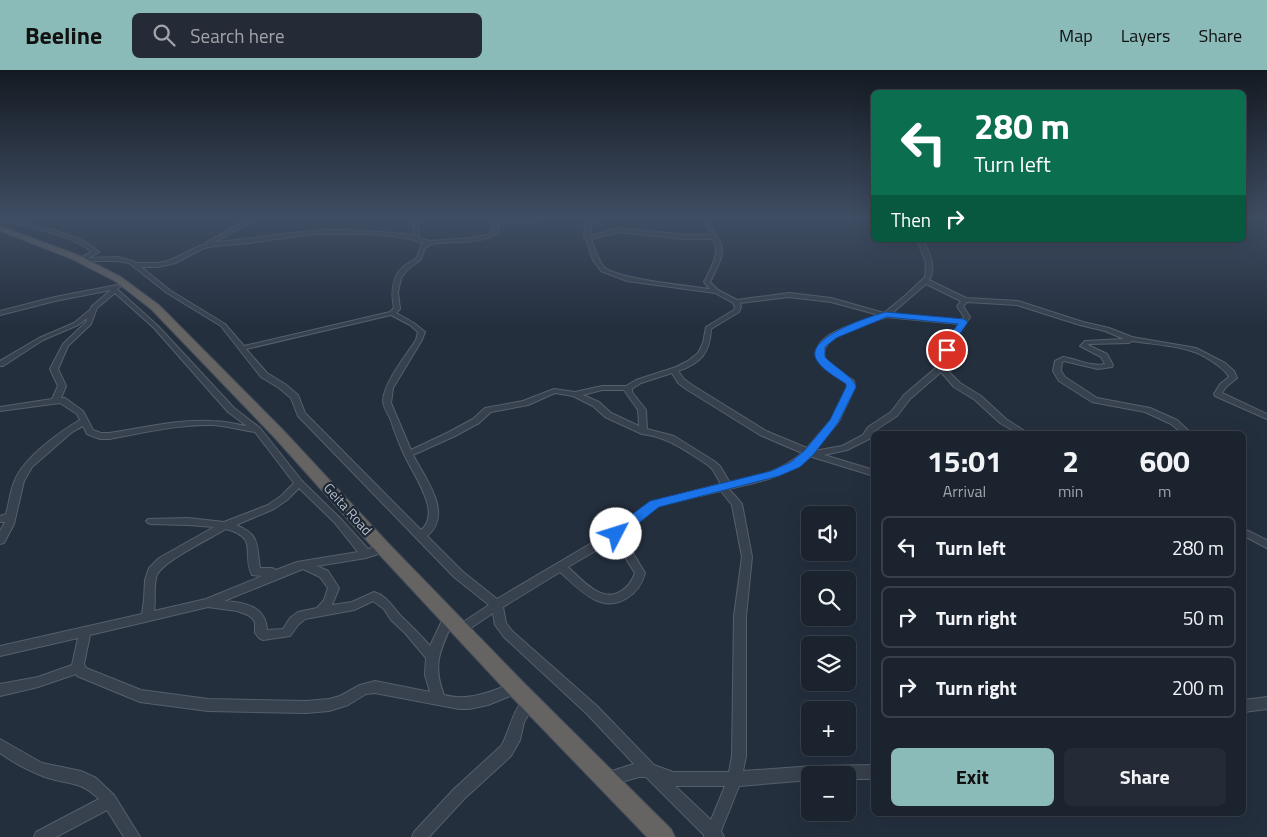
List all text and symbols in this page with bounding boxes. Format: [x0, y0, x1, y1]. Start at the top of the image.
search box [132, 13, 482, 58]
text: Beeline [25, 17, 102, 53]
icon: search [150, 21, 178, 49]
text: Search here [190, 21, 285, 50]
text: Map [1059, 22, 1093, 49]
text: Layers [1121, 22, 1170, 49]
text: Share [1198, 22, 1242, 49]
text: 280 m [974, 99, 1070, 153]
icon: left [891, 110, 956, 175]
text: Turn left [974, 147, 1051, 181]
text: Then [891, 205, 931, 234]
icon: right [941, 205, 969, 233]
pin [926, 329, 968, 371]
icon: arrive [933, 336, 961, 364]
text: 15:01 [927, 438, 1002, 484]
text: 2 [1062, 438, 1079, 484]
text: 600 [1140, 438, 1190, 484]
street label: Geita Road [319, 478, 378, 540]
text: Arrival [943, 479, 986, 503]
text: min [1058, 479, 1083, 503]
text: m [1158, 479, 1171, 503]
map controls [801, 506, 856, 821]
button: sound [801, 506, 856, 561]
position arrow [589, 507, 641, 559]
icon: left [893, 533, 921, 561]
text: Turn left [936, 533, 1006, 562]
text: 280 m [1172, 533, 1224, 562]
button: search [801, 571, 856, 626]
icon: right [893, 603, 921, 631]
text: Turn right [936, 603, 1017, 632]
text: 50 m [1183, 603, 1224, 632]
button: layers [801, 636, 856, 691]
icon: right [893, 673, 921, 701]
text: Turn right [936, 673, 1017, 702]
text: 200 m [1172, 673, 1224, 702]
button: + [801, 701, 856, 756]
button: Exit [891, 748, 1054, 806]
button: Share [1064, 748, 1226, 806]
button: − [801, 766, 856, 821]

